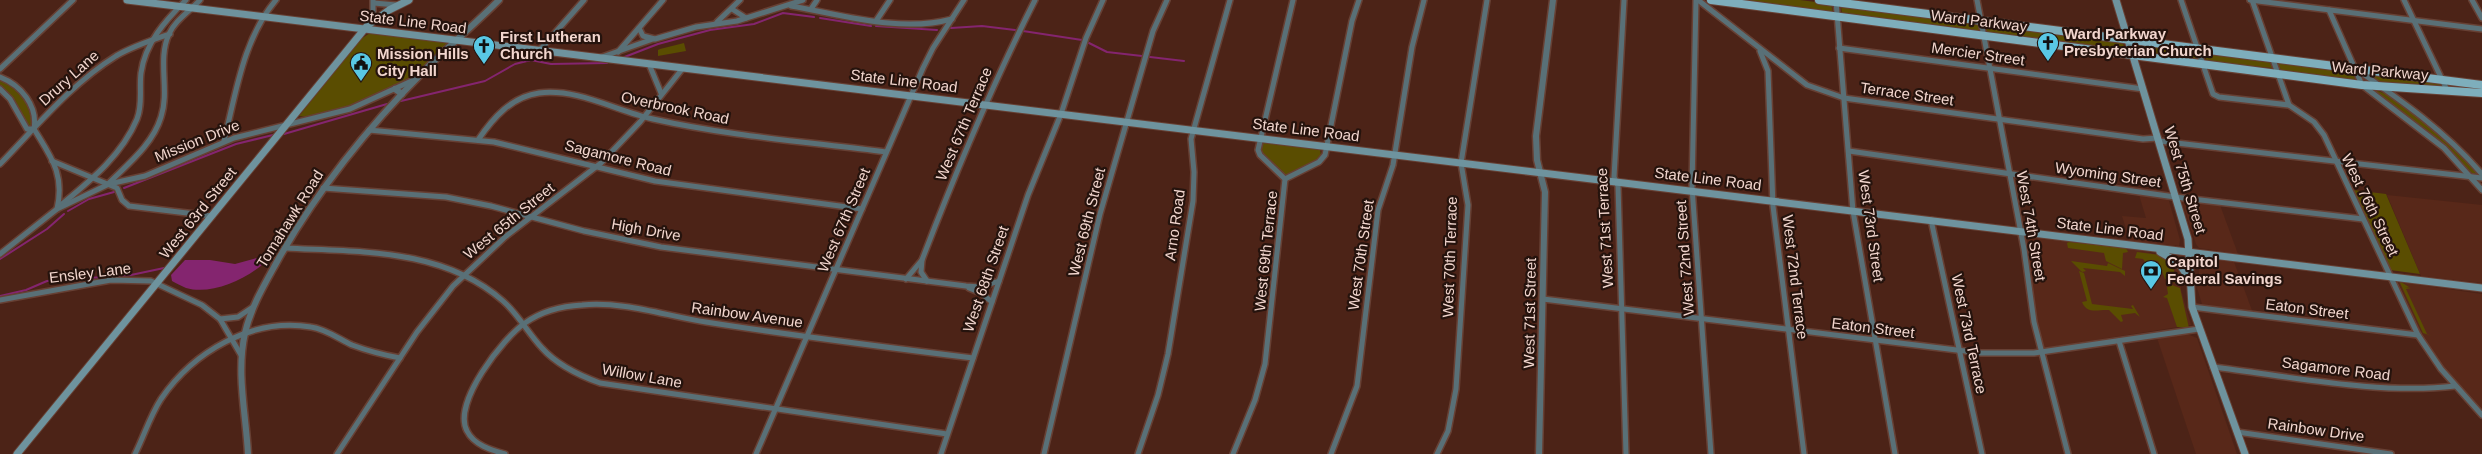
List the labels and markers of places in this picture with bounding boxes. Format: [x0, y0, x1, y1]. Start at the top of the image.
place label: Ward Parkway Presbyterian Church [2064, 25, 2212, 59]
place label: First Lutheran Church [500, 28, 601, 62]
church icon: Ward Parkway Presbyterian Church [2036, 31, 2060, 62]
church icon: First Lutheran Church [472, 34, 496, 65]
place label: Mission Hills City Hall [377, 45, 469, 79]
public building icon: Mission Hills City Hall [349, 51, 373, 82]
place label: Capitol Federal Savings [2167, 253, 2282, 287]
bank icon: Capitol Federal Savings [2139, 259, 2163, 290]

